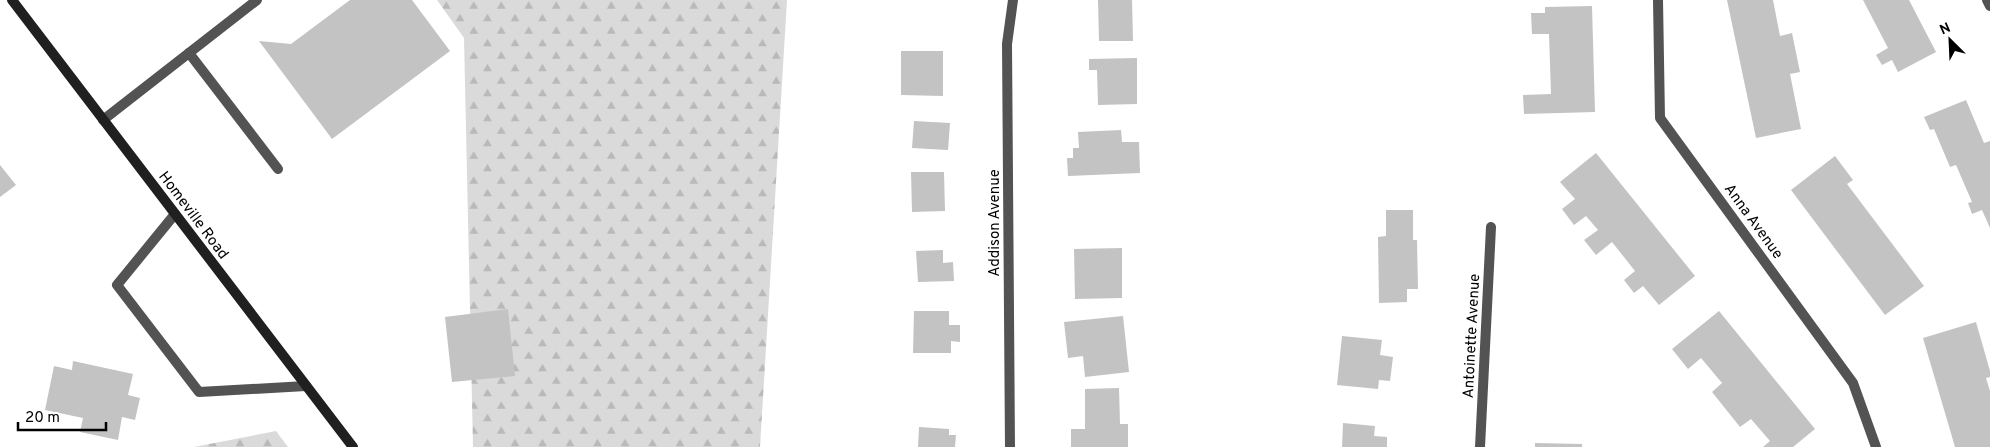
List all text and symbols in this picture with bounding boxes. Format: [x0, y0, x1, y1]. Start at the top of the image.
north arrow [1925, 15, 1975, 65]
text: N [1937, 20, 1953, 39]
street label: Homeville Road [154, 168, 232, 264]
street label: Addison Avenue [986, 169, 1005, 277]
street label: Anna Avenue [1719, 181, 1786, 263]
street label: Antoinette Avenue [1460, 273, 1485, 399]
scale bar [18, 400, 105, 432]
text: 20 m [25, 409, 60, 428]

